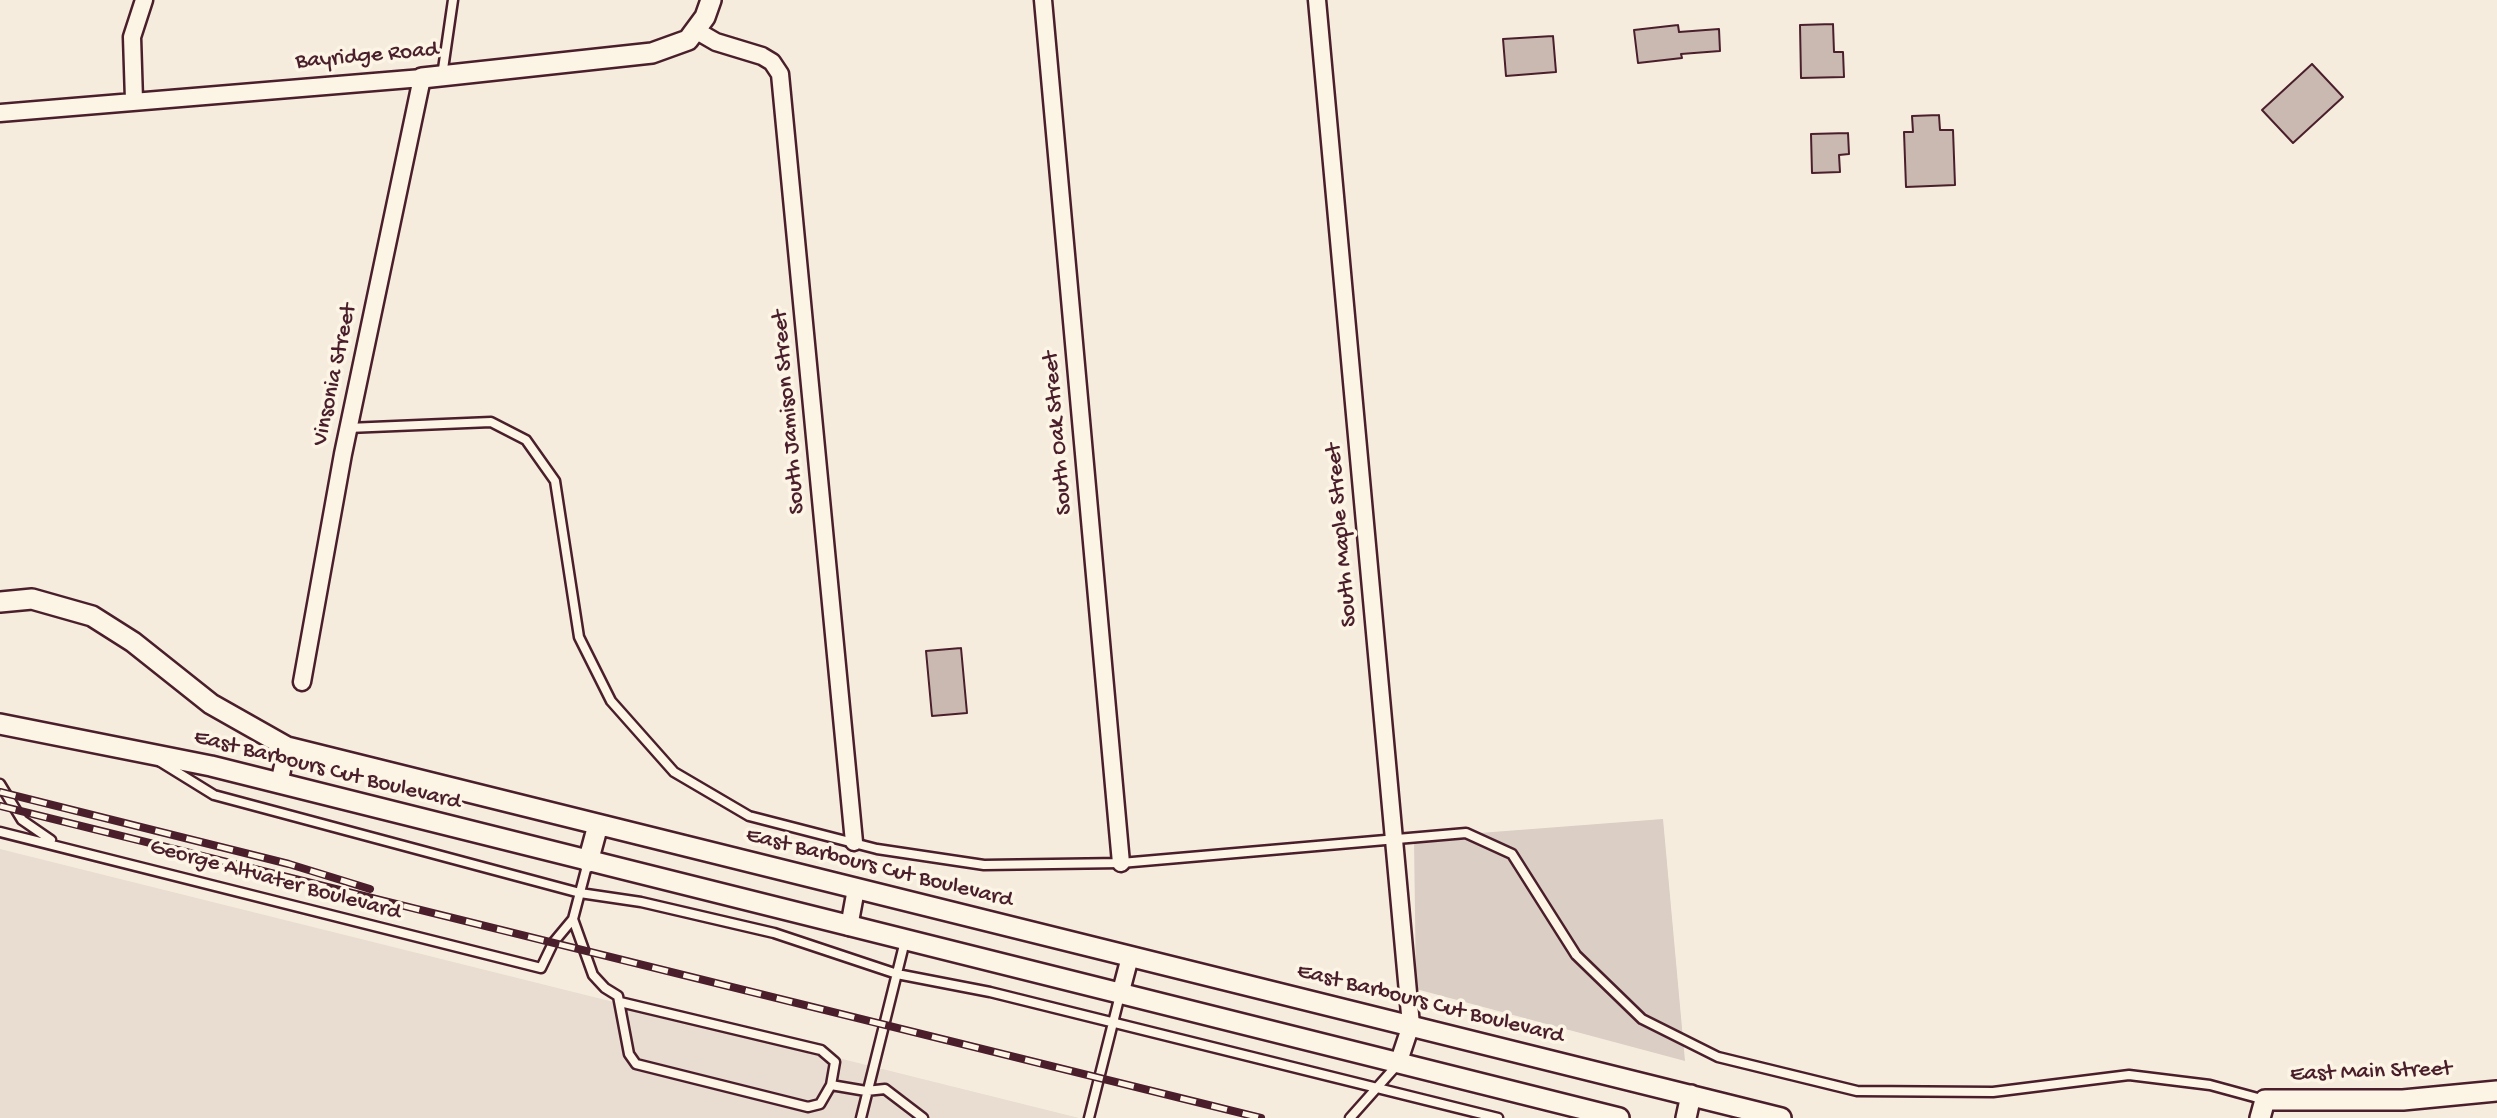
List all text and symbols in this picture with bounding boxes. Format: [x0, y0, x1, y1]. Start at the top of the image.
street label: Bayridge Road [295, 37, 439, 77]
street label: Vinsonia Street [307, 301, 365, 449]
street label: South Jamison Street [767, 309, 813, 515]
street label: South Oak Street [1038, 350, 1080, 516]
street label: South Maple Street [1321, 442, 1365, 628]
street label: East Barbours Cut Boulevard [191, 724, 463, 818]
street label: East Barbours Cut Boulevard [743, 822, 1015, 916]
street label: George Altvater Boulevard [147, 834, 403, 928]
street label: East Barbours Cut Boulevard [1294, 958, 1566, 1052]
street label: East Main Street [2290, 1056, 2452, 1090]

